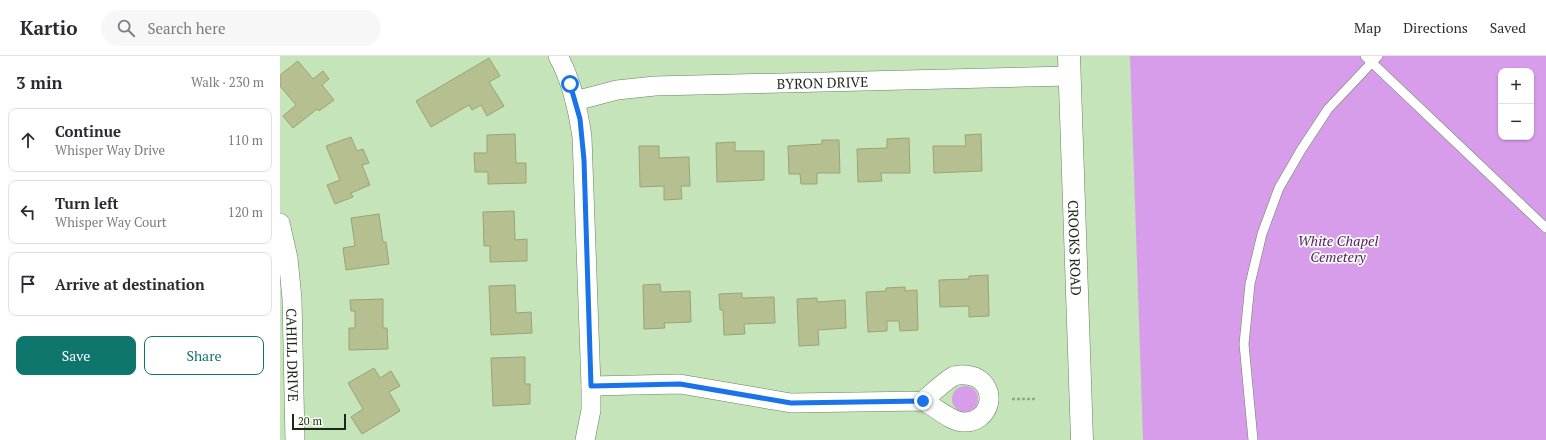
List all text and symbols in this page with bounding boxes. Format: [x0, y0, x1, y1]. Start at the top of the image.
search box [101, 10, 381, 46]
text: Kartio [20, 15, 77, 40]
icon: search [115, 17, 137, 39]
text: Search here [147, 18, 225, 38]
text: Map [1354, 18, 1381, 37]
text: Directions [1403, 18, 1468, 37]
text: Saved [1490, 18, 1526, 37]
map controls [1498, 68, 1534, 140]
button: + [1498, 68, 1534, 104]
text: 3 min [16, 71, 63, 94]
street label: BYRON DRIVE [776, 71, 868, 93]
text: Walk · 230 m [191, 73, 264, 91]
route start [561, 75, 579, 93]
button: − [1498, 104, 1534, 140]
text: Continue [55, 121, 121, 141]
icon: ahead [17, 129, 39, 151]
text: 110 m [228, 131, 263, 149]
text: Whisper Way Drive [55, 141, 165, 159]
text: Turn left [55, 193, 119, 213]
street label: CROOKS ROAD [1064, 200, 1087, 296]
icon: left [17, 201, 39, 223]
text: 120 m [228, 203, 263, 221]
text: Whisper Way Court [55, 213, 166, 231]
park label: White Chapel Cemetery [1298, 231, 1378, 266]
icon: arrive [17, 273, 39, 295]
text: Arrive at destination [55, 274, 205, 294]
street label: CAHILL DRIVE [283, 308, 304, 402]
button: Save [16, 336, 136, 375]
button: Share [144, 336, 264, 375]
route end [914, 392, 932, 410]
scale bar [292, 412, 346, 431]
text: 20 m [298, 414, 322, 428]

